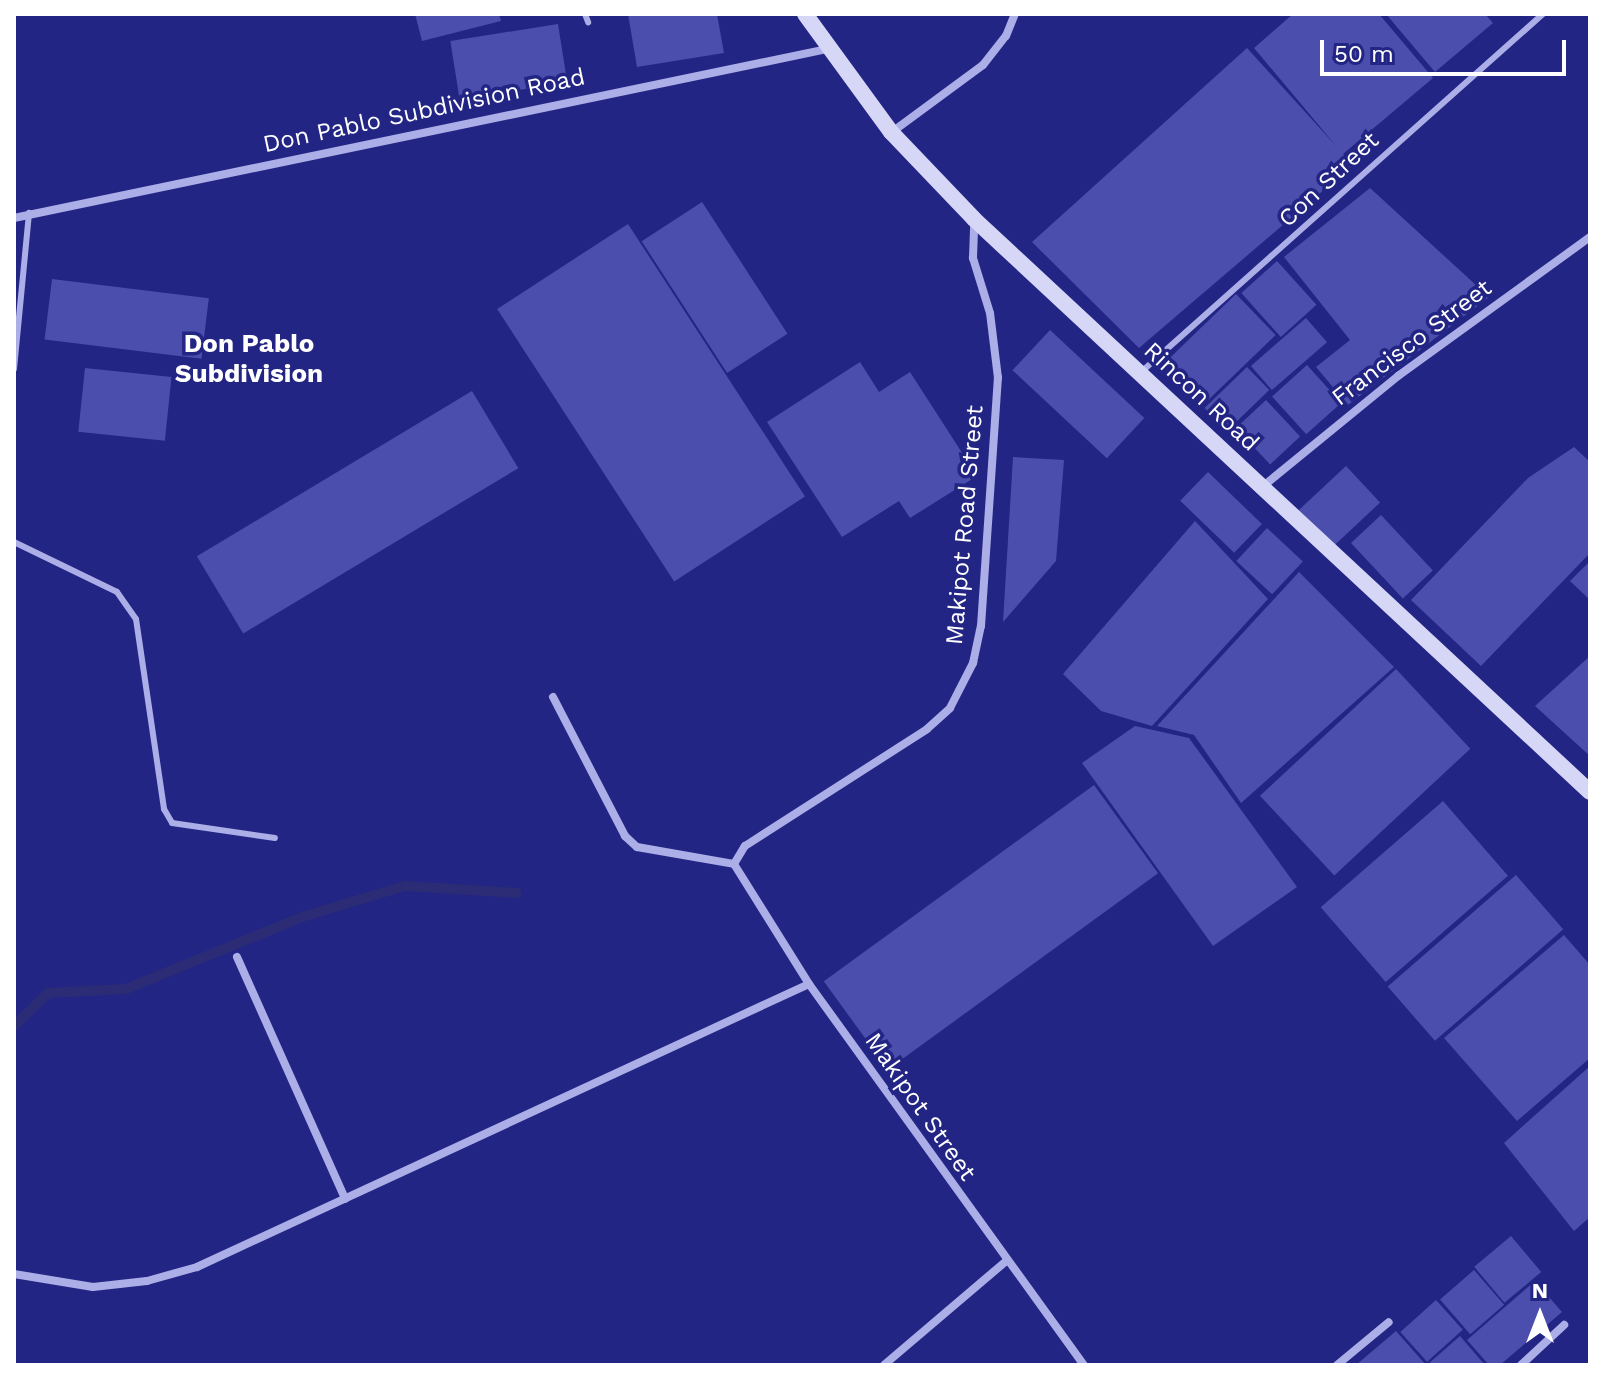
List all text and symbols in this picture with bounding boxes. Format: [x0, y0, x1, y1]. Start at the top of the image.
scale bar [1324, 24, 1570, 74]
text: 50 m [1334, 40, 1394, 68]
street label: Don Pablo Subdivision Road [260, 63, 588, 159]
street label: Con Street [1273, 126, 1385, 234]
street label: Francisco Street [1327, 274, 1497, 412]
district label: Don Pablo Subdivision [175, 328, 323, 390]
street label: Rincon Road [1138, 336, 1264, 458]
street label: Makipot Road Street [940, 404, 990, 646]
street label: Makipot Street [858, 1028, 982, 1186]
north arrow [1500, 1275, 1580, 1355]
text: N [1532, 1278, 1548, 1303]

